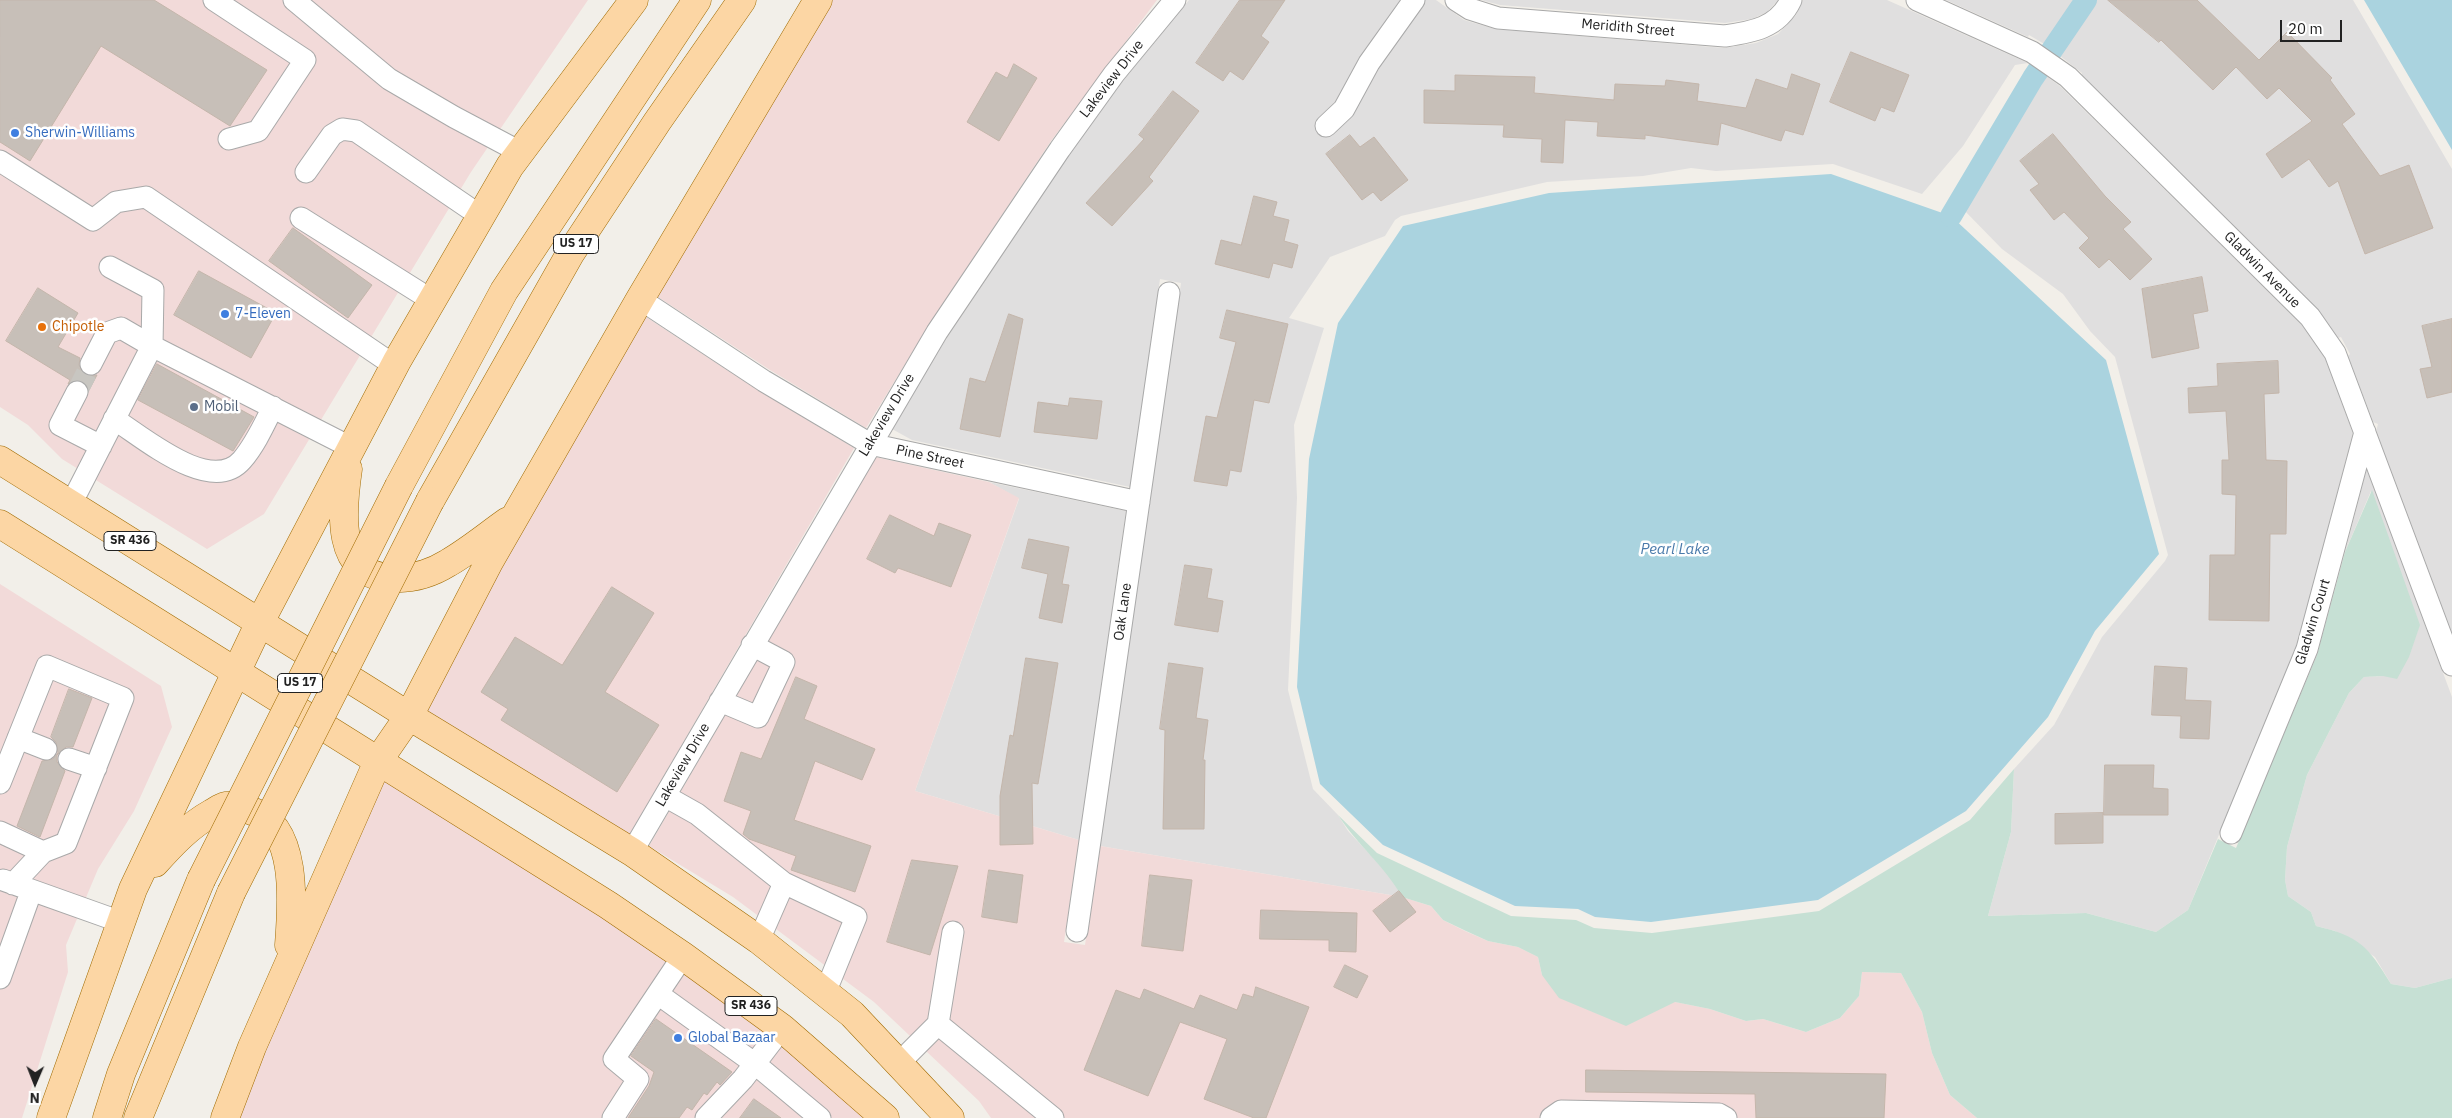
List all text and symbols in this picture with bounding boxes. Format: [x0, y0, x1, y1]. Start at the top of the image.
scale bar [2282, 10, 2344, 42]
street label: Meridith Street [1581, 16, 1675, 40]
text: 20 m [2288, 19, 2323, 38]
street label: Lakeview Drive [1077, 37, 1147, 121]
place label: Sherwin-Williams [25, 125, 135, 141]
marker: Sherwin-Williams [9, 127, 21, 139]
street label: Gladwin Avenue [2220, 228, 2304, 312]
road number: US 17 [554, 234, 598, 253]
place label: 7-Eleven [235, 306, 291, 322]
marker: 7-Eleven [219, 308, 231, 320]
place label: Chipotle [52, 319, 105, 335]
marker: Chipotle [36, 321, 48, 333]
street label: Lakeview Drive [856, 370, 918, 460]
place label: Mobil [204, 399, 239, 415]
marker: Mobil [188, 401, 200, 413]
street label: Pine Street [894, 442, 966, 472]
road number: SR 436 [104, 532, 156, 550]
water label: Pearl Lake [1641, 541, 1709, 559]
street label: Gladwin Court [2292, 577, 2334, 667]
street label: Oak Lane [1111, 582, 1135, 642]
road number: US 17 [278, 674, 322, 692]
street label: Lakeview Drive [652, 720, 714, 810]
road number: SR 436 [725, 996, 777, 1016]
place label: Global Bazaar [688, 1030, 775, 1046]
marker: Global Bazaar [672, 1032, 684, 1044]
north arrow [10, 1058, 60, 1108]
text: N [30, 1089, 40, 1107]

